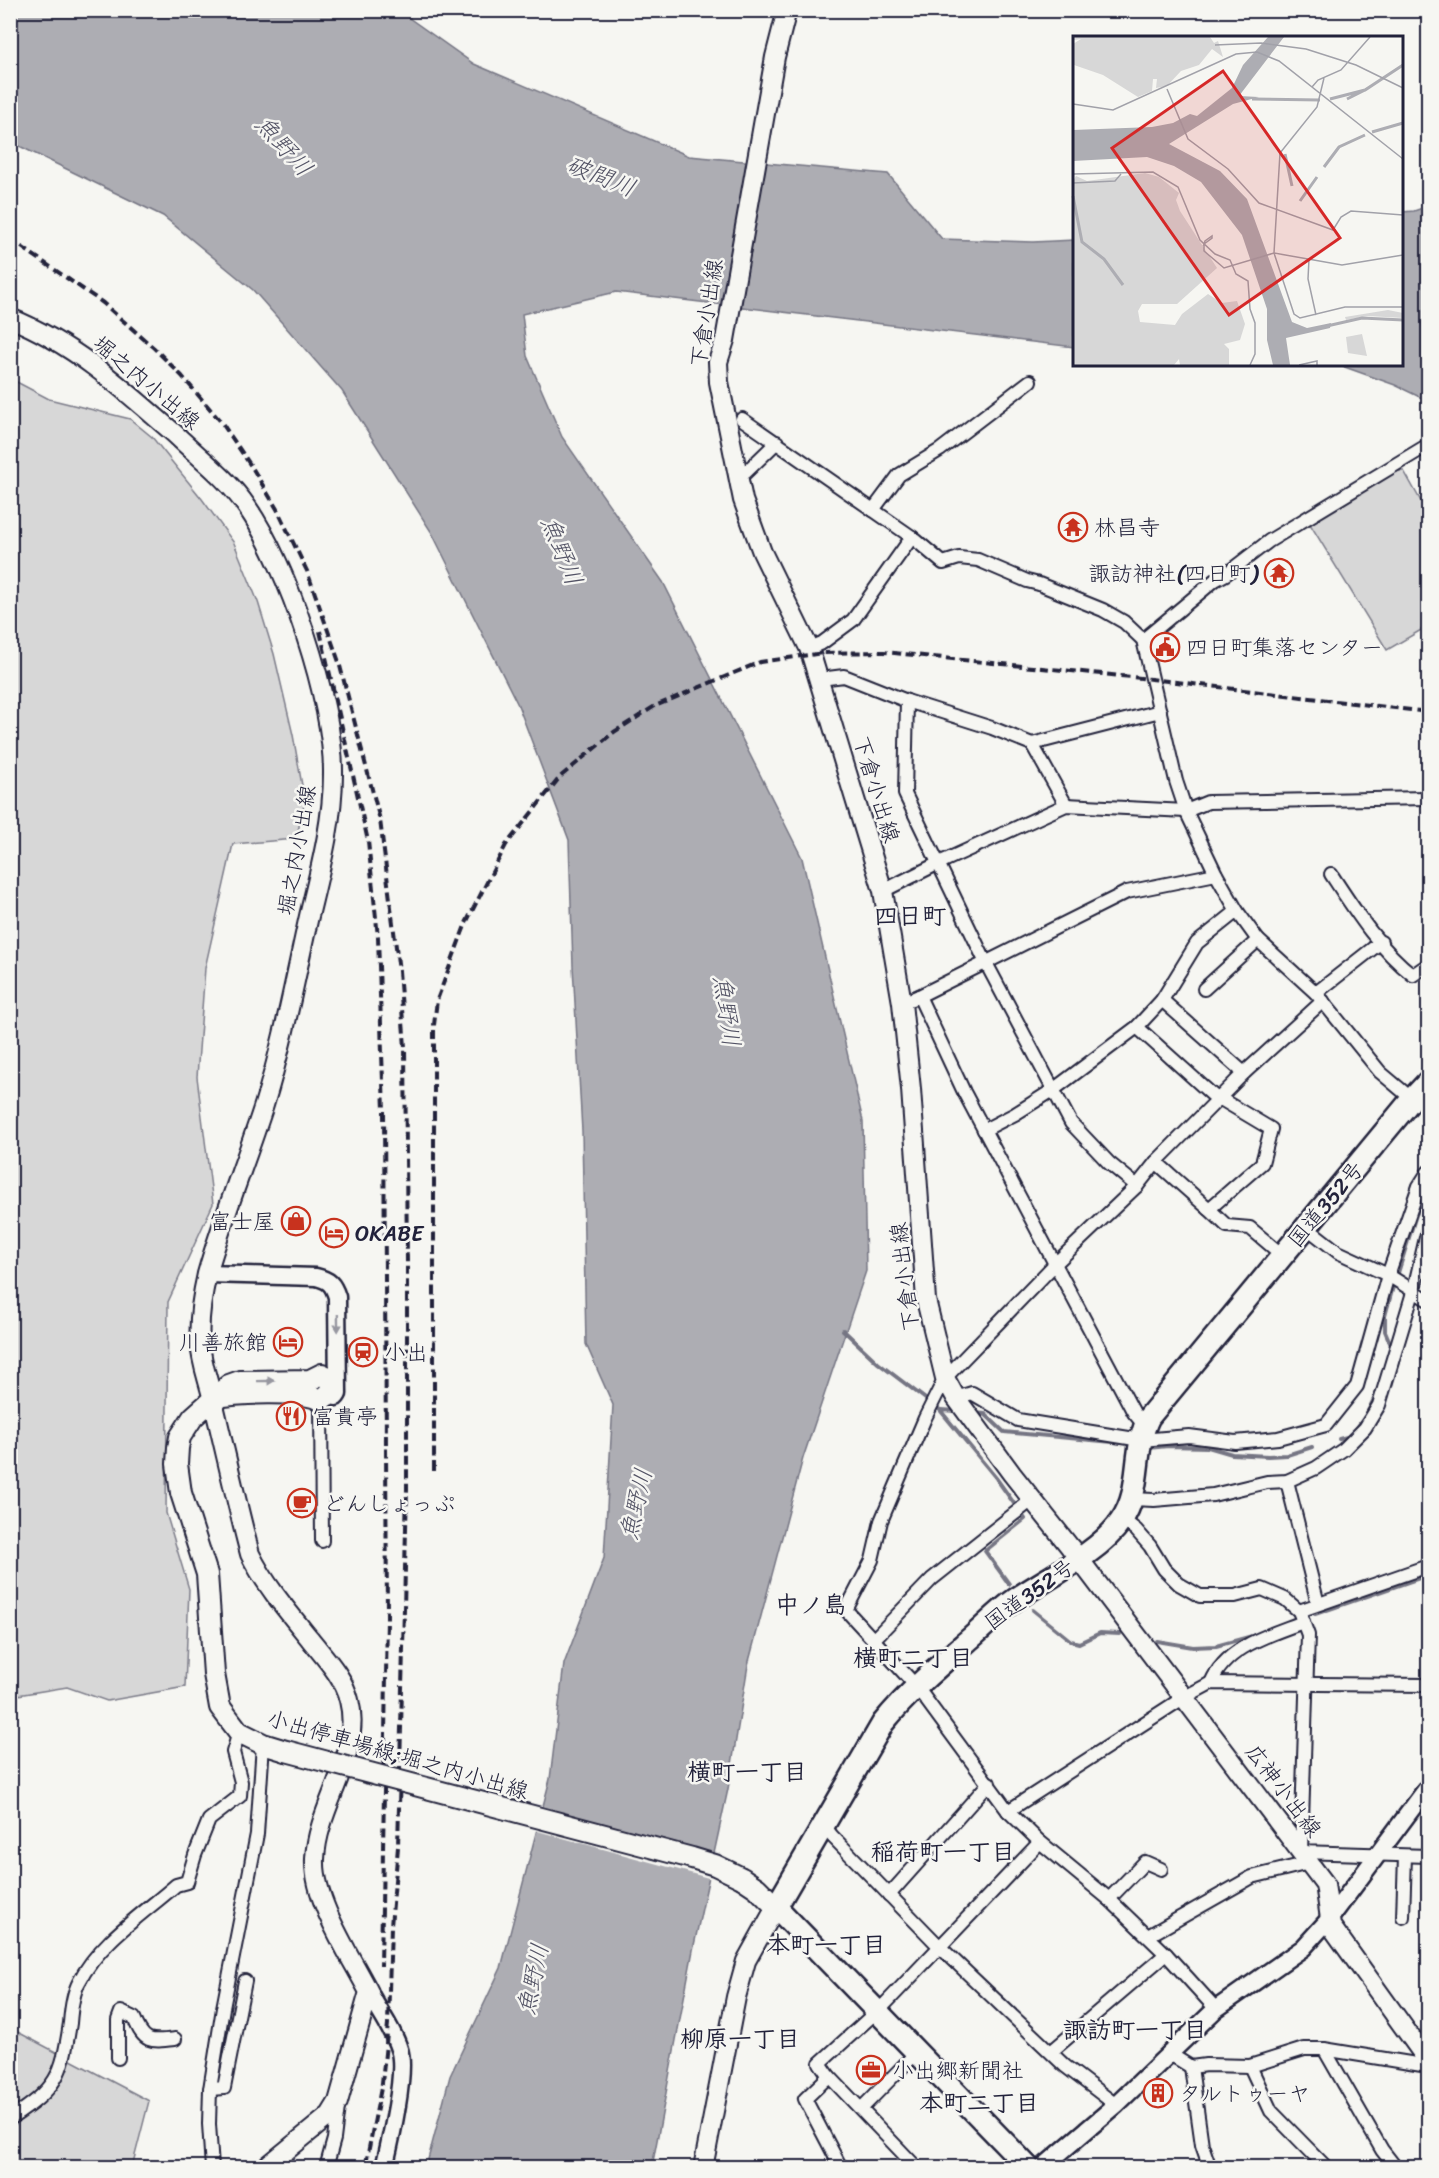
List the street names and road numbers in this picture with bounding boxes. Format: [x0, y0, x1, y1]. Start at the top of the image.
street label: 下倉小出線 [679, 256, 734, 370]
street label: 堀之内小出線 [84, 325, 210, 440]
street label: 下倉小出線 [842, 731, 911, 847]
street label: 堀之内小出線 [266, 782, 327, 918]
street label: 国道352号 [1277, 1152, 1374, 1257]
street label: 下倉小出線 [878, 1220, 931, 1334]
street label: 国道352号 [976, 1548, 1083, 1641]
street label: 小出停車場線;堀之内小出線 [262, 1698, 533, 1811]
street label: 広神小出線 [1235, 1735, 1332, 1846]

